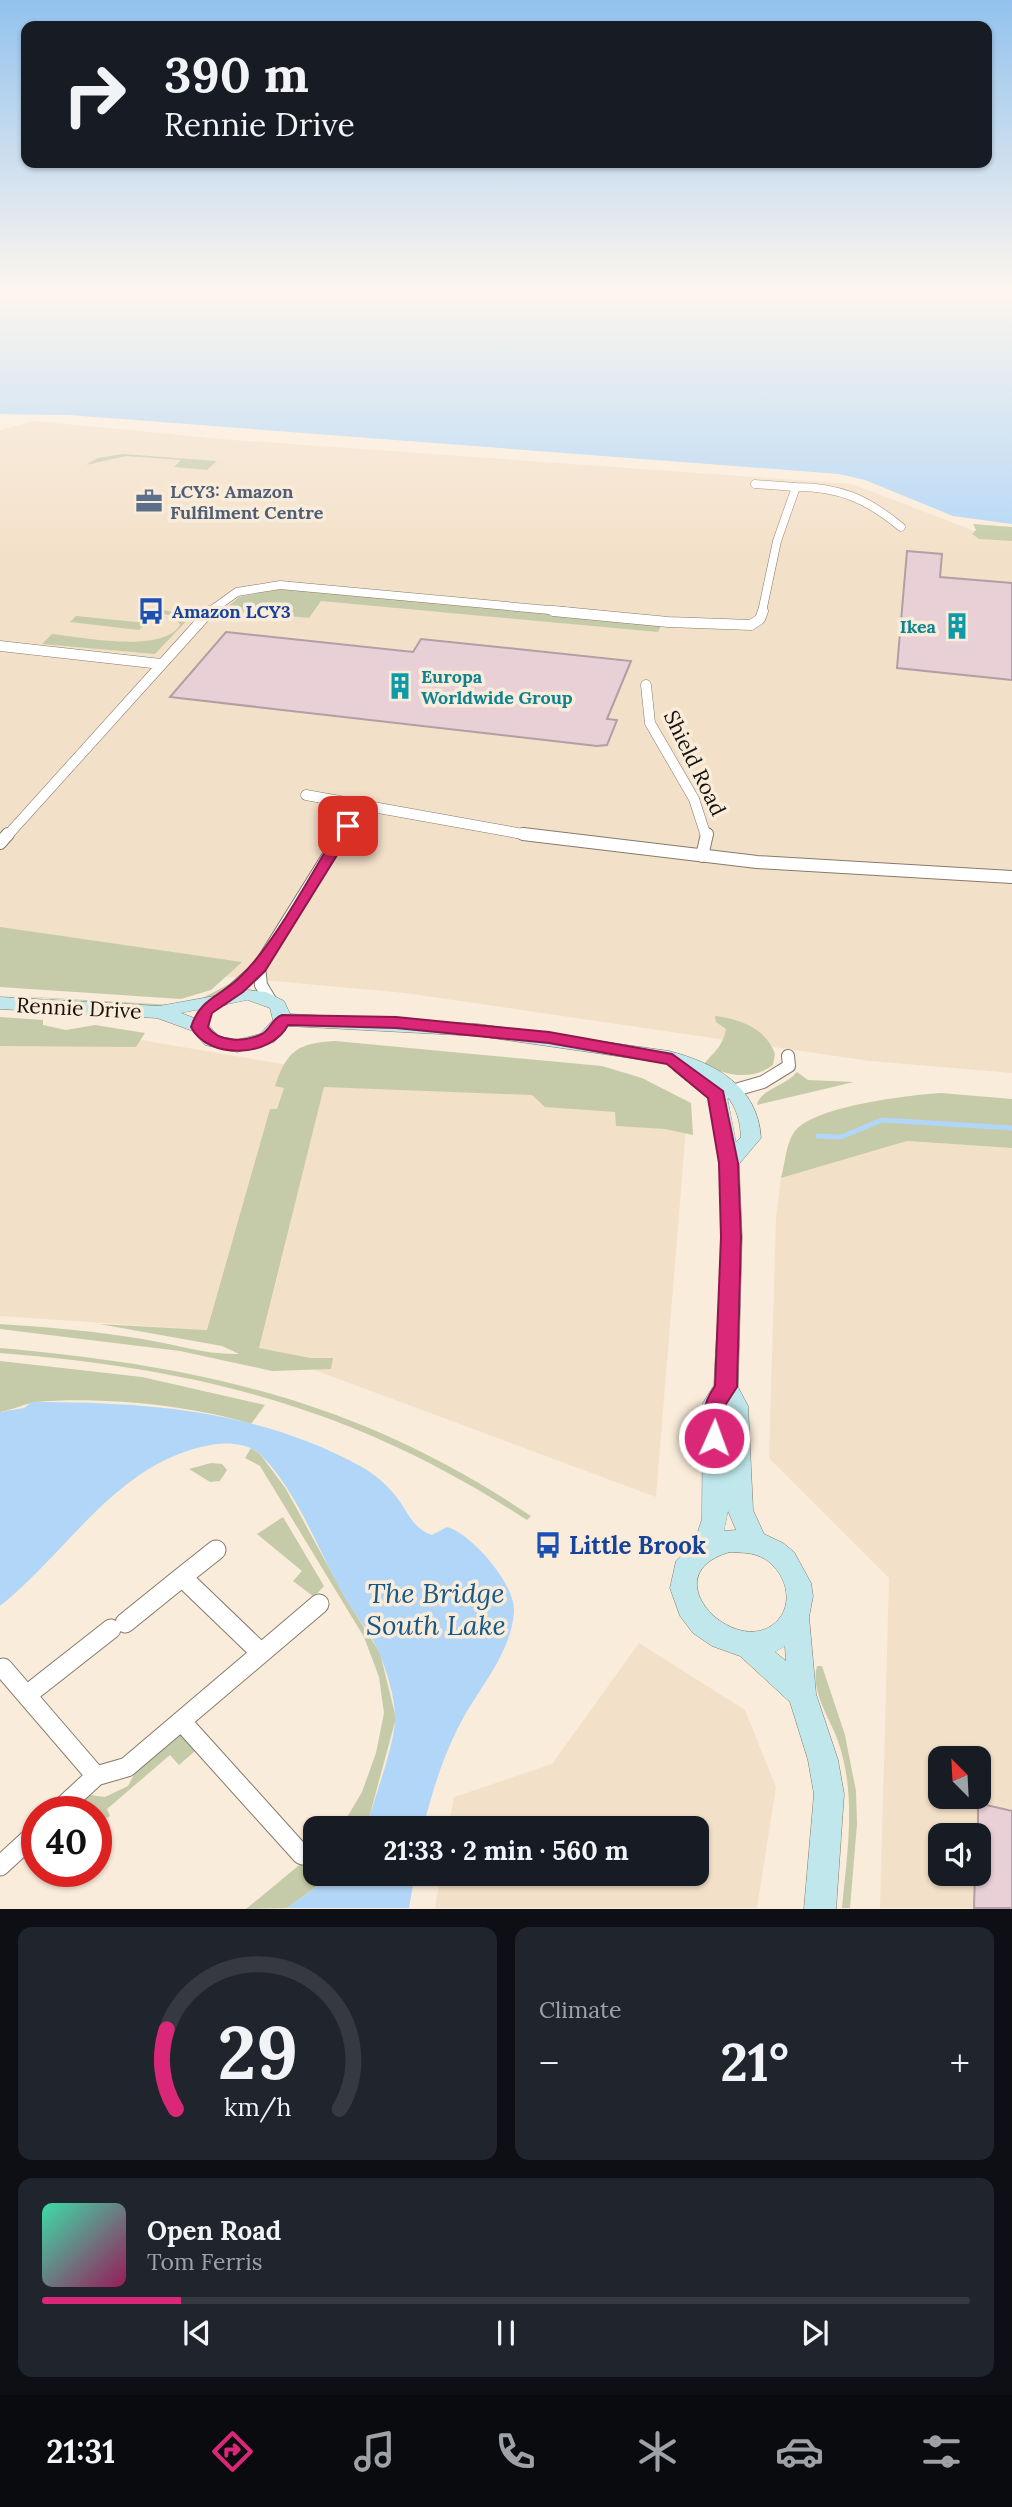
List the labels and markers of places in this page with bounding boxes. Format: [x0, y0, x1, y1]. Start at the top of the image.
place label: LCY3: Amazon Fulfilment Centre [170, 480, 324, 524]
office icon: LCY3: Amazon Fulfilment Centre [134, 486, 164, 516]
bus stop icon: Amazon LCY3 [136, 596, 166, 626]
place label: Amazon LCY3 [172, 600, 291, 623]
building icon: Ikea [942, 611, 972, 641]
place label: Ikea [900, 615, 937, 638]
place label: Europa Worldwide Group [421, 665, 573, 709]
building icon: Europa Worldwide Group [385, 671, 415, 701]
pin [318, 796, 378, 856]
bus stop icon: Little Brook [533, 1530, 563, 1560]
place label: Little Brook [569, 1530, 706, 1561]

